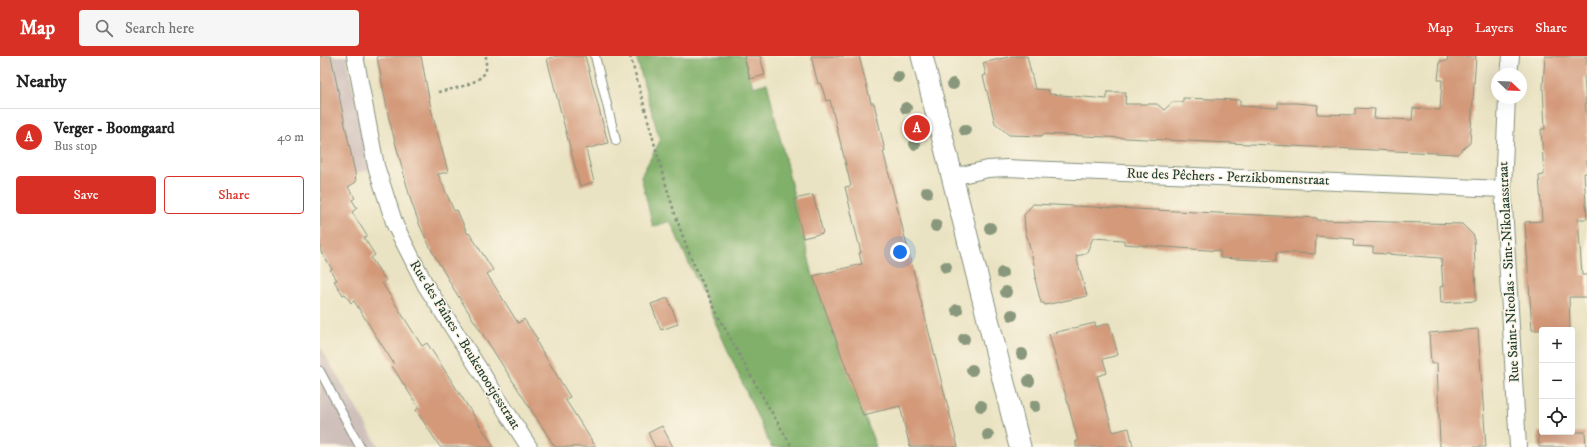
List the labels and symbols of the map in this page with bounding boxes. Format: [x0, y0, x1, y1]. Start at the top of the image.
north arrow [1491, 68, 1527, 104]
pin: A [904, 113, 930, 143]
street label: Rue Saint-Nicolas - Sint-Nikolaasstraat [1494, 160, 1524, 383]
street label: Rue des Pêchers - Perzikbomenstraat [1126, 164, 1330, 190]
your location [890, 242, 910, 262]
street label: Rue des Faînes - Beukenootjesstraat [405, 257, 525, 434]

